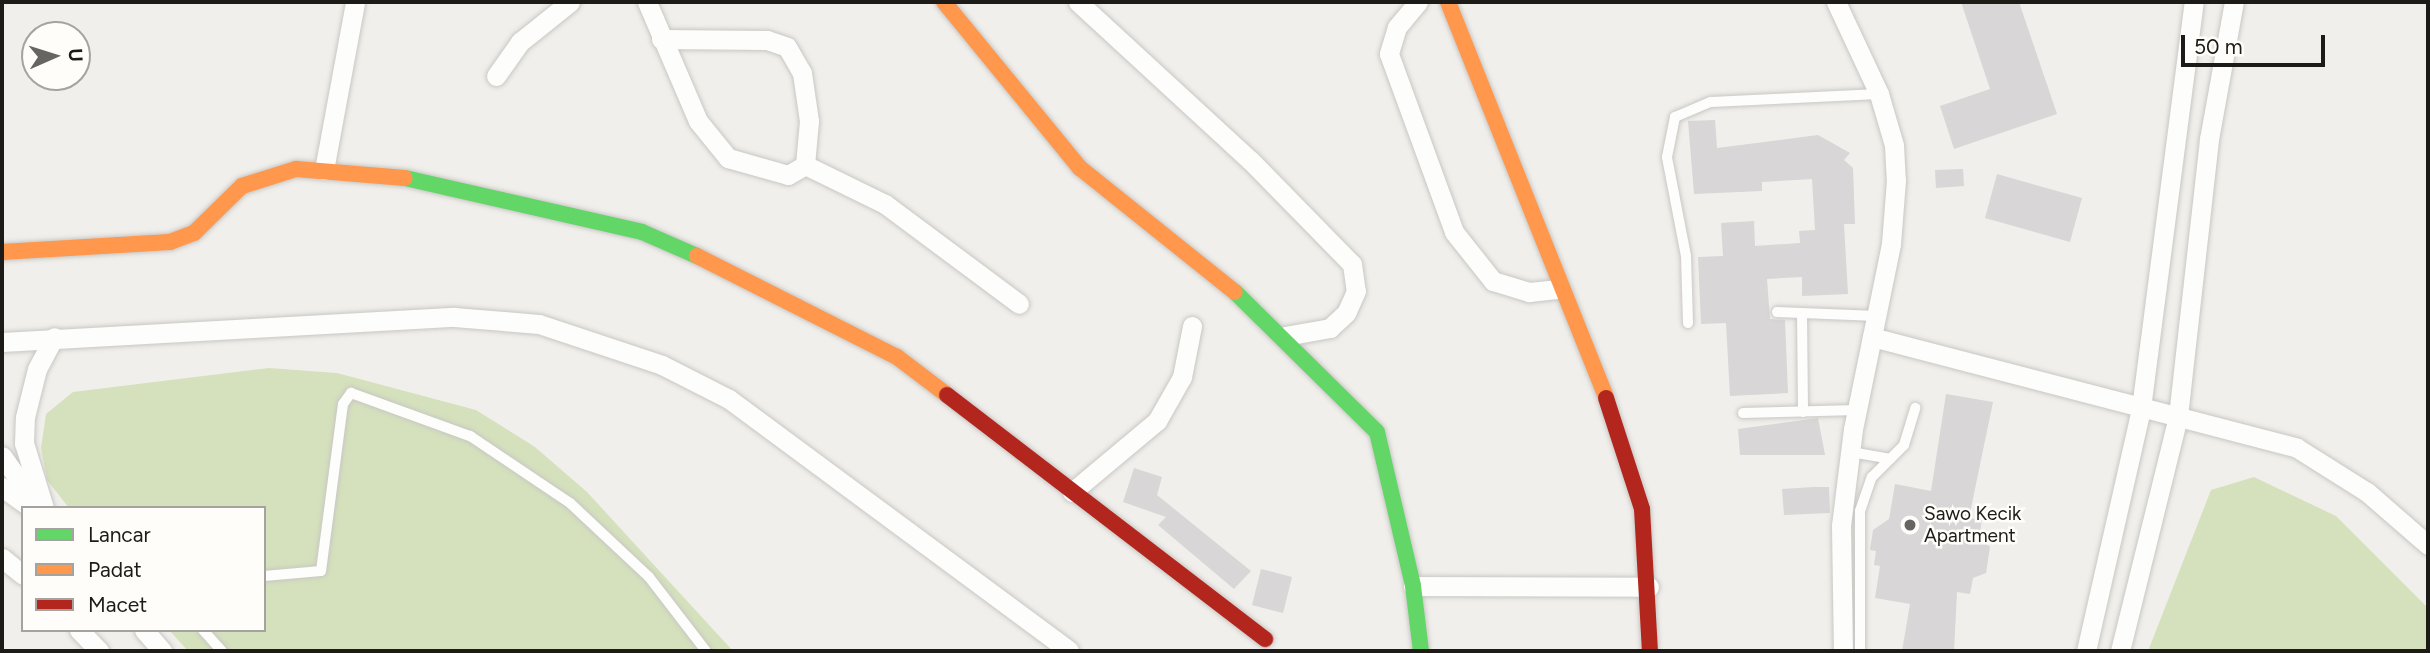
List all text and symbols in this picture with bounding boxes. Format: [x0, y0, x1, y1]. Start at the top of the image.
north arrow [21, 21, 91, 91]
scale bar [2185, 21, 2328, 65]
text: 50 m [2194, 34, 2243, 59]
text: U [64, 48, 87, 62]
place label: Sawo Kecik Apartment [1924, 503, 2021, 547]
legend [21, 506, 266, 632]
marker: Sawo Kecik Apartment [1902, 517, 1918, 533]
text: Lancar [88, 522, 151, 547]
text: Padat [88, 557, 142, 582]
text: Macet [88, 592, 147, 617]

